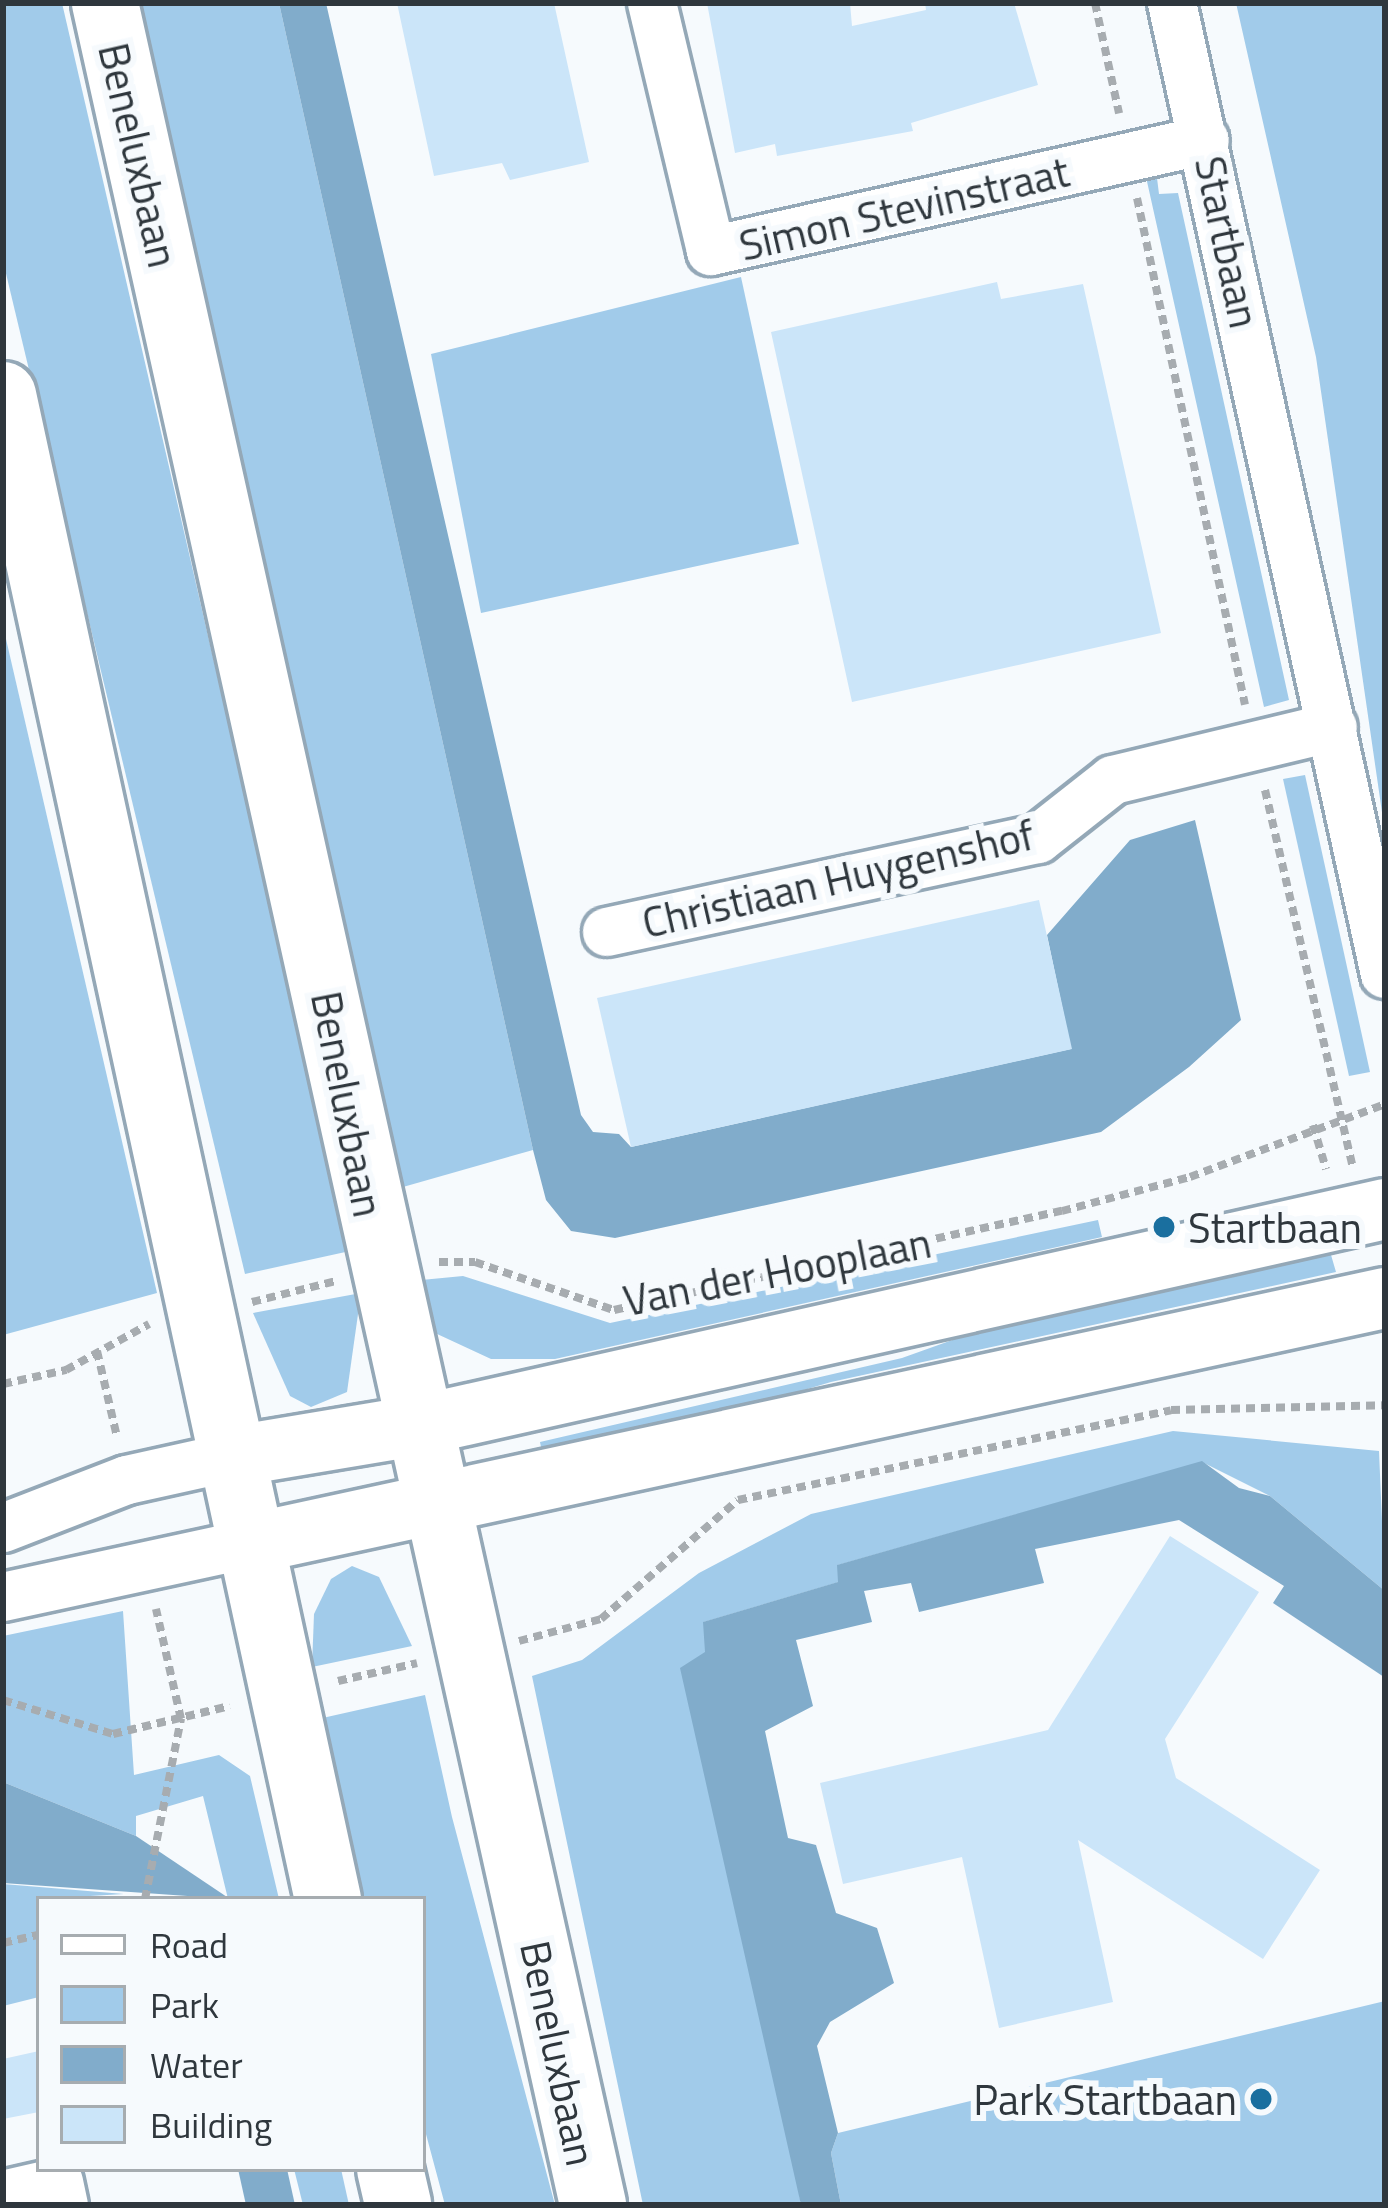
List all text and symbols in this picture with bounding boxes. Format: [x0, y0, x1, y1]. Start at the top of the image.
street label: Beneluxbaan [89, 38, 189, 272]
street label: Simon Stevinstraat [734, 146, 1074, 270]
street label: Startbaan [1185, 152, 1271, 332]
street label: Christiaan Huygenshof [637, 808, 1039, 948]
street label: Beneluxbaan [301, 987, 395, 1221]
place label: Startbaan [1188, 1202, 1362, 1252]
marker: Startbaan [1151, 1214, 1177, 1240]
street label: Van der Hooplaan [619, 1216, 935, 1326]
legend [36, 1896, 426, 2172]
text: Road [150, 1917, 228, 1972]
street label: Beneluxbaan [511, 1936, 607, 2170]
text: Park [150, 1977, 219, 2032]
text: Water [150, 2037, 243, 2092]
place label: Park Startbaan [973, 2074, 1237, 2124]
marker: Park Startbaan [1248, 2086, 1274, 2112]
text: Building [150, 2097, 272, 2152]

